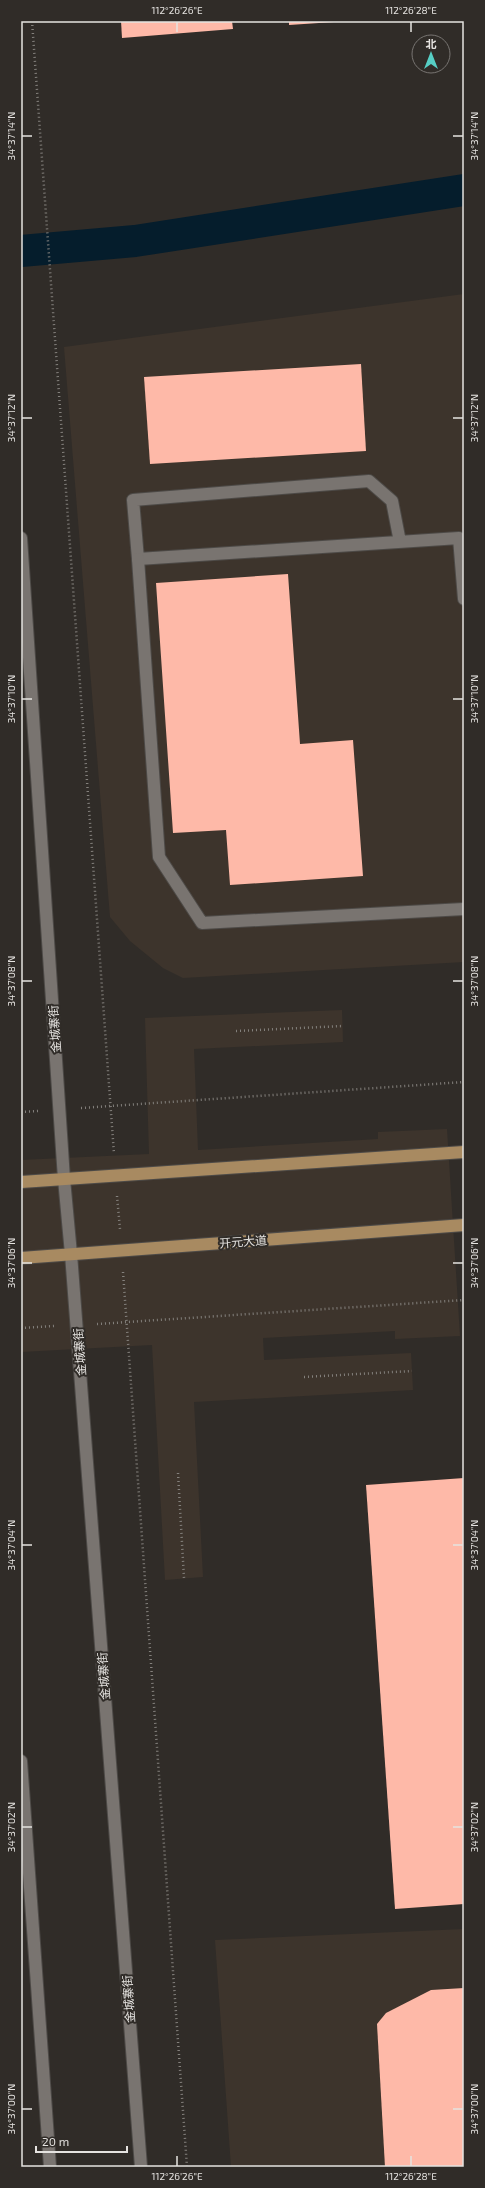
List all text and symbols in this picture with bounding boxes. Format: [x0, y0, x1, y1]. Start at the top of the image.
text: 112°26'26"E [151, 4, 203, 16]
text: 112°26'28"E [385, 4, 437, 16]
north arrow [411, 34, 451, 74]
text: 北 [426, 37, 437, 50]
text: 34°37'14"N [5, 112, 17, 160]
text: 34°37'14"N [468, 112, 480, 160]
text: 34°37'12"N [5, 394, 17, 442]
text: 34°37'12"N [468, 394, 480, 442]
text: 34°37'10"N [5, 675, 17, 723]
text: 34°37'10"N [468, 675, 480, 723]
text: 34°37'08"N [5, 956, 17, 1006]
text: 34°37'08"N [468, 956, 480, 1006]
street label: 金城寨街 [45, 1005, 63, 1053]
street label: 开元大道 [219, 1232, 267, 1250]
text: 34°37'06"N [5, 1238, 17, 1288]
text: 34°37'06"N [468, 1238, 480, 1288]
street label: 金城寨街 [70, 1328, 88, 1376]
text: 34°37'04"N [5, 1520, 17, 1570]
text: 34°37'04"N [468, 1520, 480, 1570]
street label: 金城寨街 [94, 1652, 112, 1700]
text: 34°37'02"N [5, 1802, 17, 1852]
text: 34°37'02"N [468, 1802, 480, 1852]
street label: 金城寨街 [119, 1975, 137, 2023]
text: 34°37'00"N [5, 2084, 17, 2134]
text: 34°37'00"N [468, 2084, 480, 2134]
scale bar [36, 2128, 127, 2154]
text: 20 m [42, 2134, 69, 2148]
text: 112°26'26"E [151, 2170, 203, 2182]
text: 112°26'28"E [385, 2170, 437, 2182]

